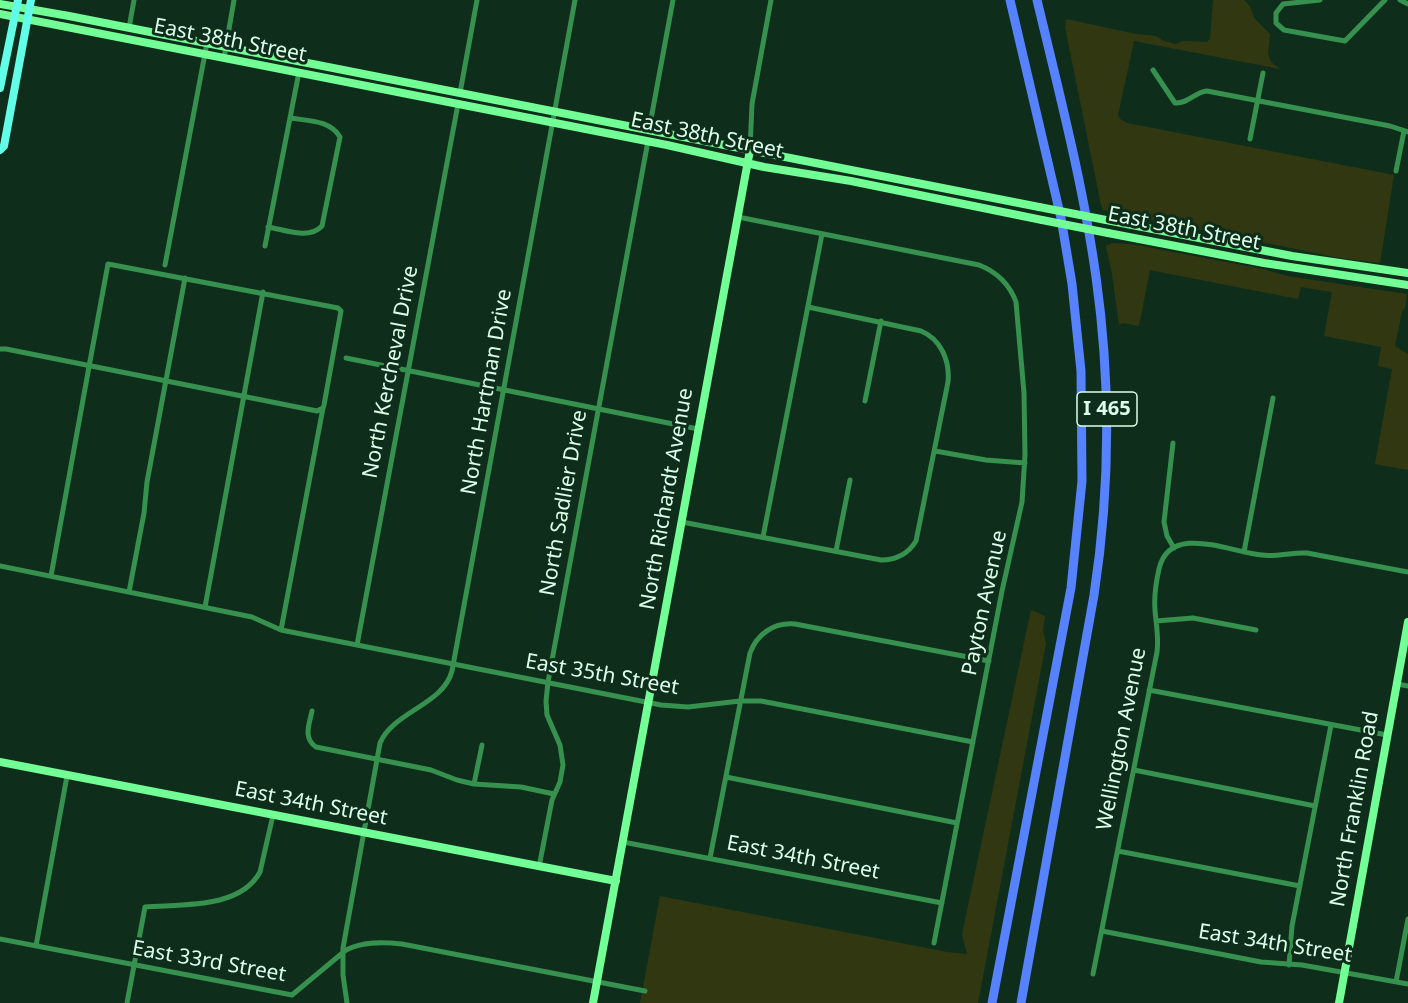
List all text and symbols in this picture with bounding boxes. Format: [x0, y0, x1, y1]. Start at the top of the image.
street label: East 38th Street [151, 14, 309, 68]
street label: East 38th Street [628, 108, 786, 164]
street label: East 38th Street [1105, 202, 1263, 256]
street label: North Kercheval Drive [358, 263, 424, 481]
street label: North Hartman Drive [456, 287, 518, 497]
street label: North Richardt Avenue [635, 386, 699, 612]
road number: I 465 [1077, 392, 1137, 426]
street label: North Sadlier Drive [535, 408, 593, 598]
street label: Payton Avenue [957, 528, 1013, 678]
street label: Wellington Avenue [1092, 646, 1152, 832]
street label: East 35th Street [523, 649, 681, 701]
street label: North Franklin Road [1325, 709, 1385, 909]
street label: East 34th Street [232, 777, 390, 831]
street label: East 34th Street [724, 831, 882, 885]
street label: East 34th Street [1196, 919, 1354, 969]
street label: East 33rd Street [130, 936, 288, 988]

